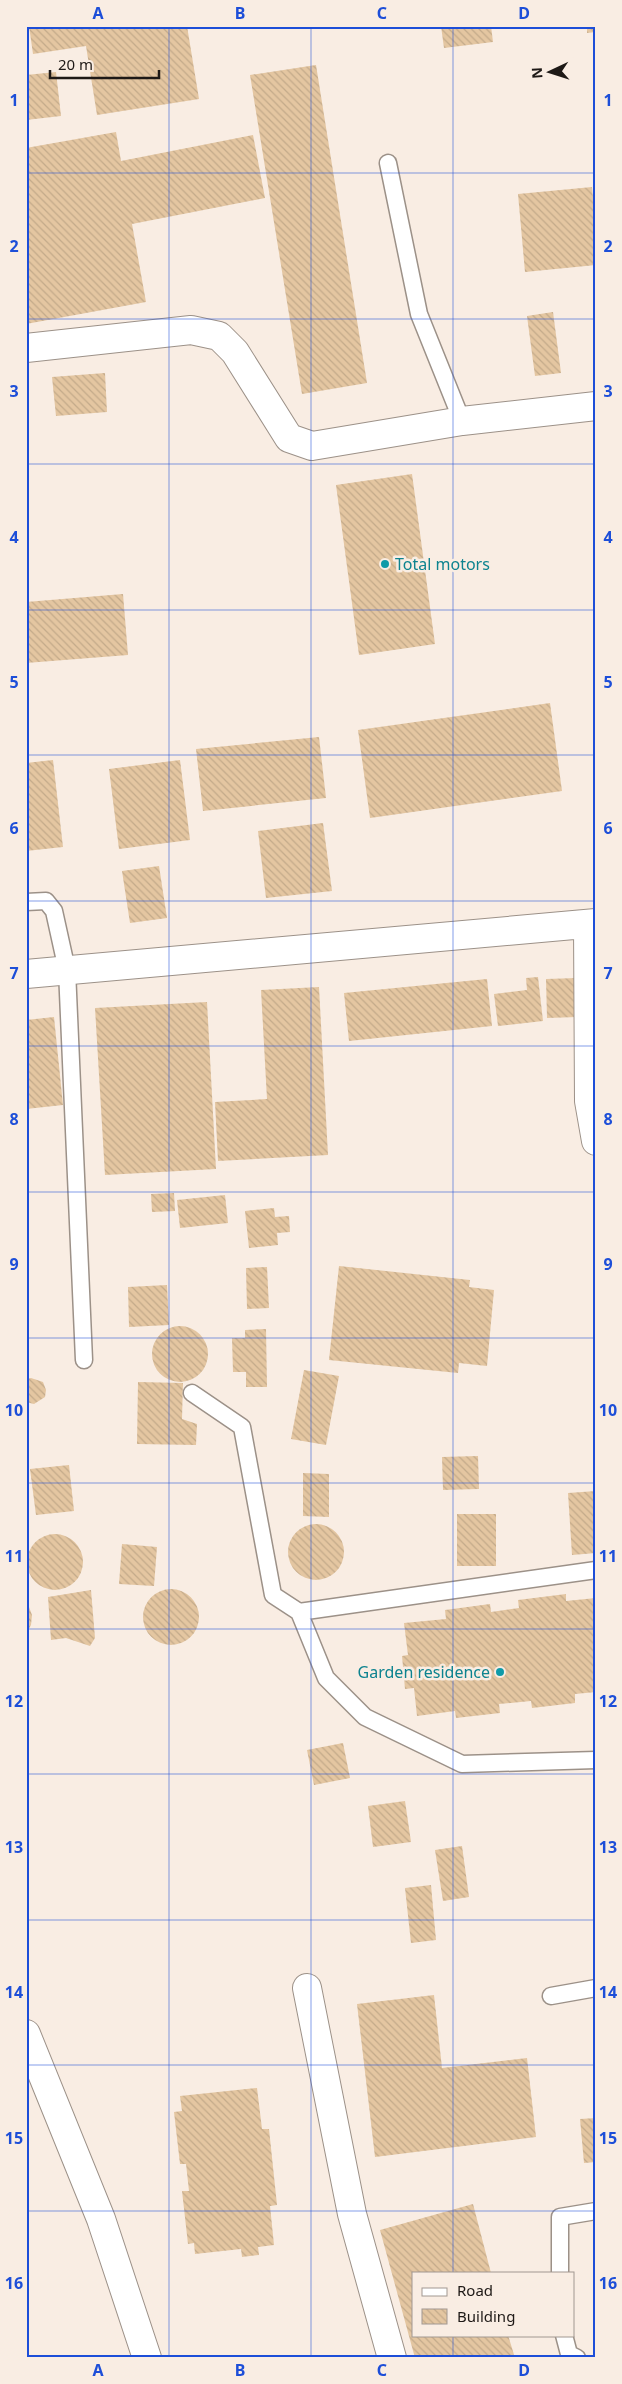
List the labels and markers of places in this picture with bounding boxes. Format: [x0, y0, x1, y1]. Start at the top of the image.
place label: Total motors [395, 553, 490, 575]
marker: Total motors [379, 558, 391, 570]
place label: Garden residence [358, 1661, 490, 1683]
marker: Garden residence [494, 1666, 506, 1678]

